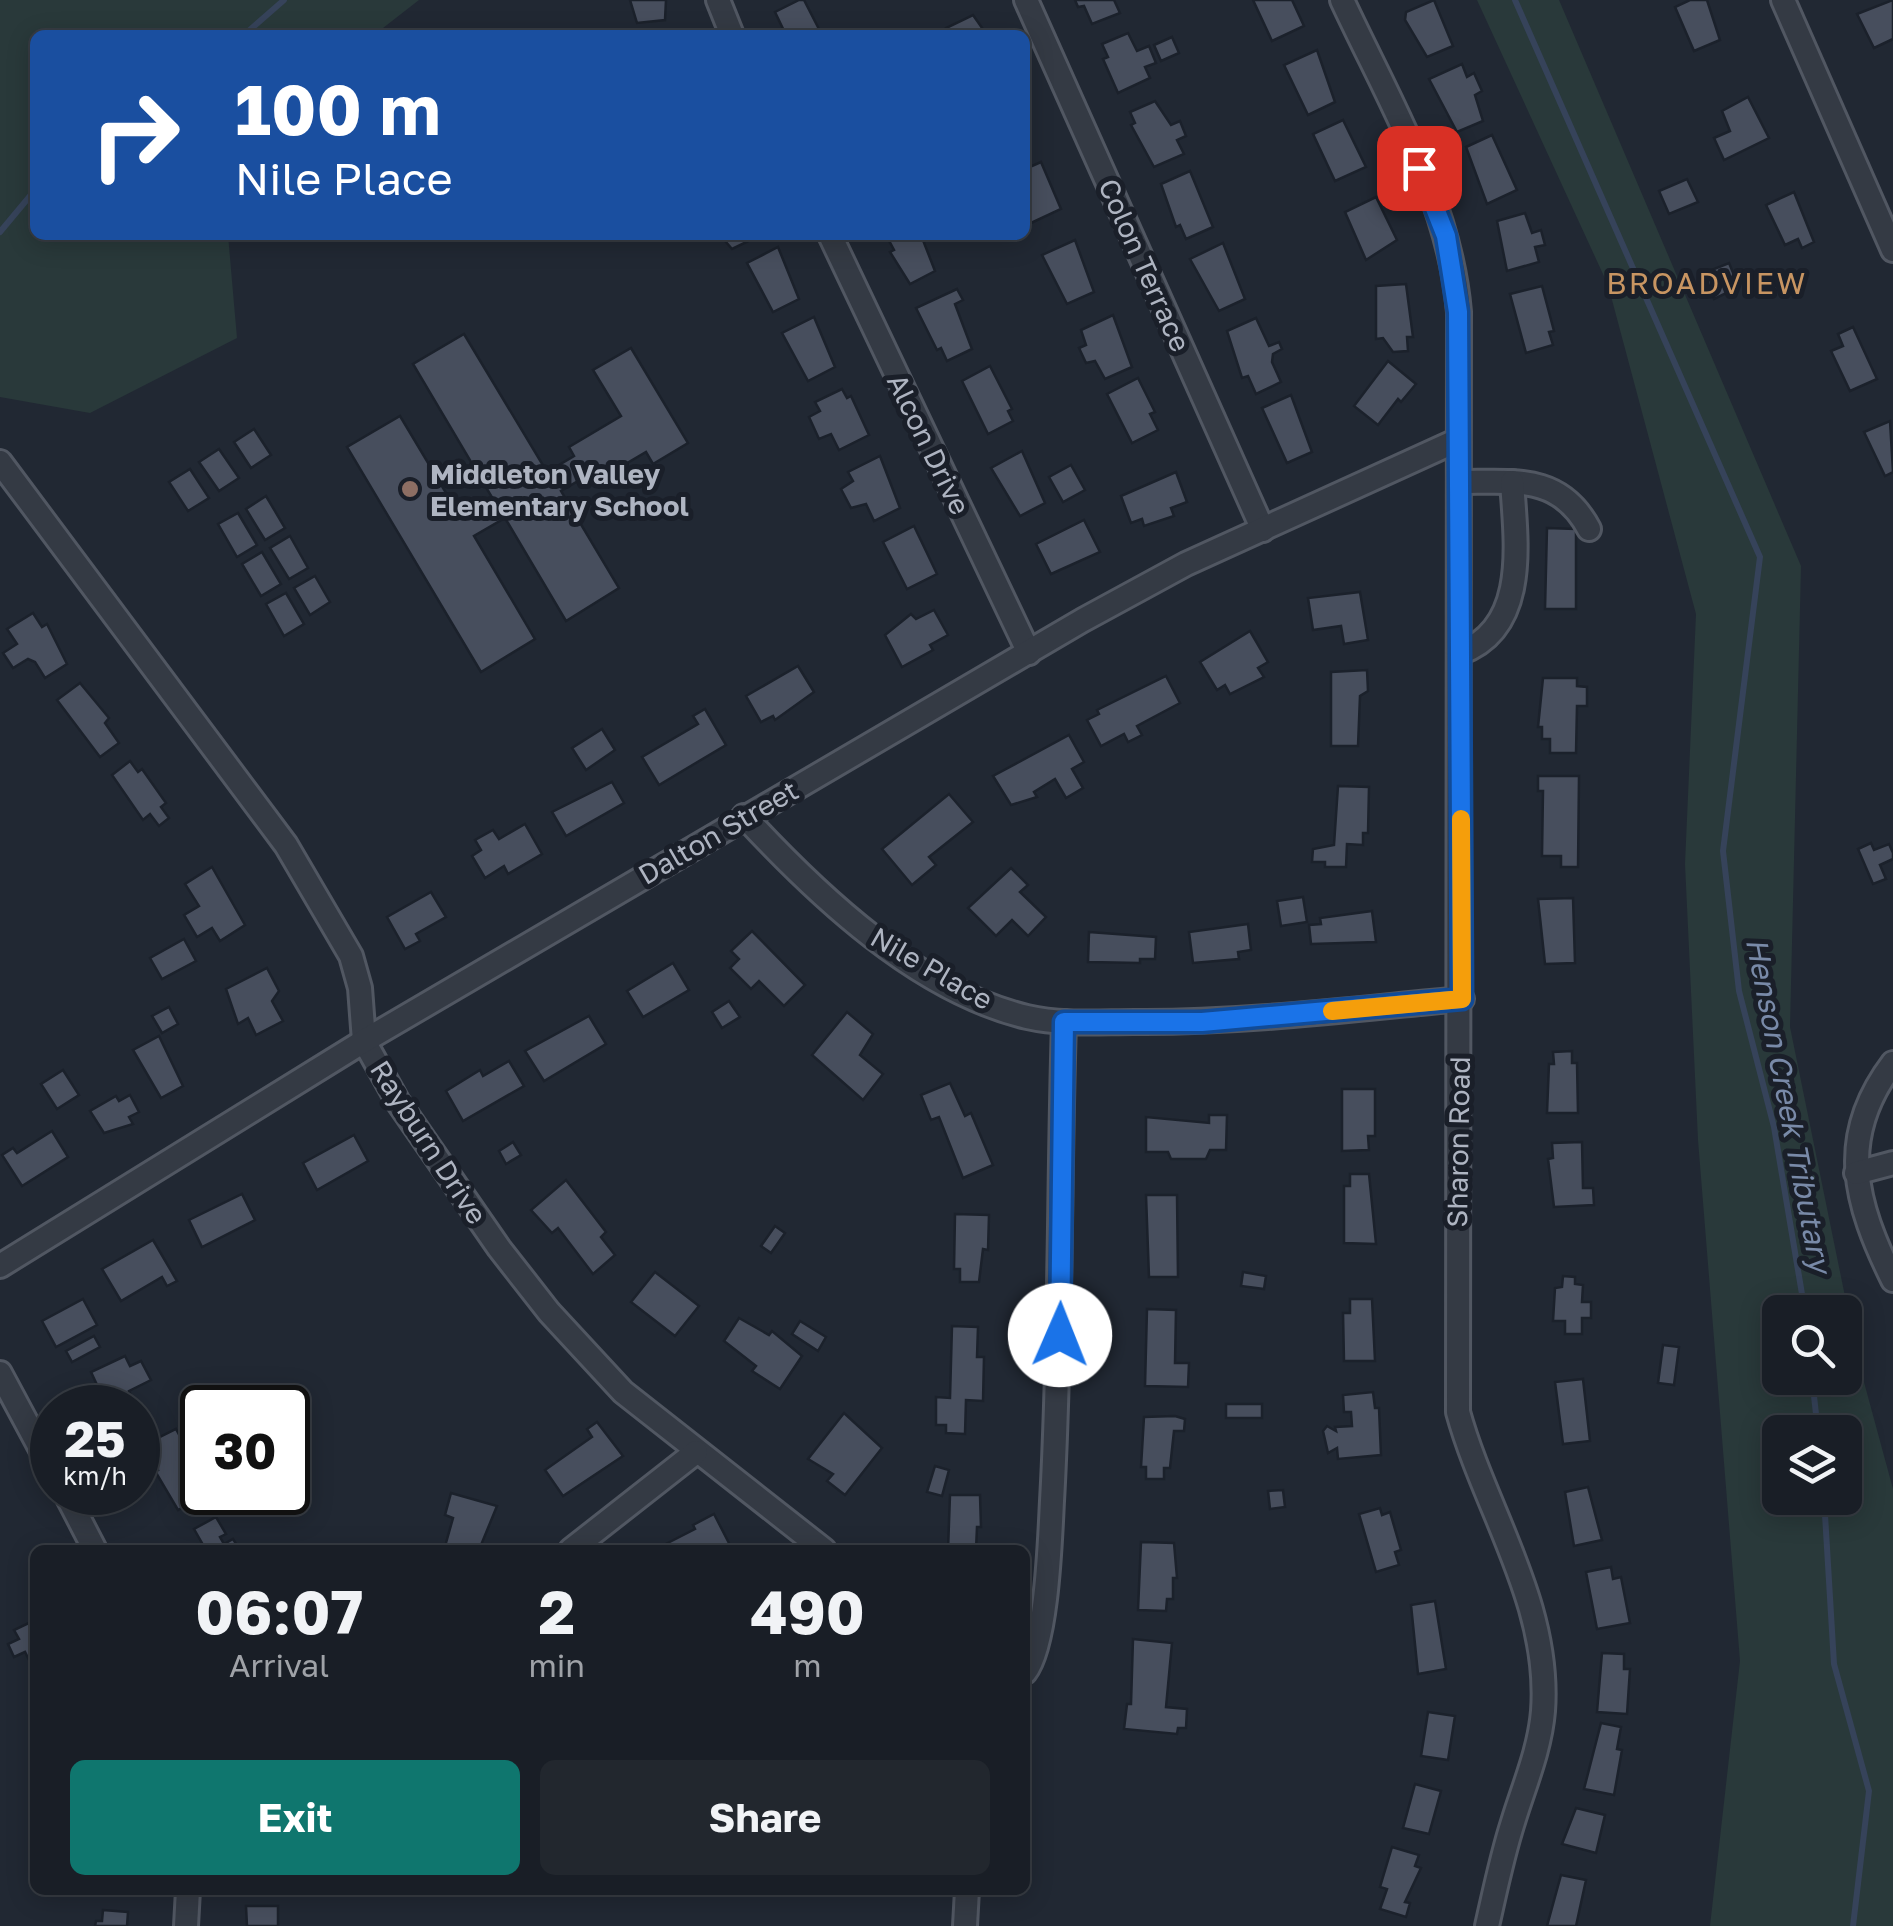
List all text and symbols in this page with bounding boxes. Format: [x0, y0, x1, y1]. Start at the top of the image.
text: 100 m [235, 66, 441, 150]
icon: right [70, 70, 200, 200]
pin [1377, 126, 1462, 211]
icon: arrive [1392, 141, 1447, 196]
text: Nile Place [235, 151, 453, 205]
street label: Colon Terrace [1092, 174, 1198, 356]
district label: BROADVIEW [1606, 265, 1808, 301]
street label: Alcon Drive [881, 368, 977, 520]
place label: Middleton Valley Elementary School [430, 457, 689, 522]
marker: Middleton Valley Elementary School [399, 478, 421, 500]
street label: Dalton Street [632, 773, 804, 891]
street label: Nile Place [865, 920, 999, 1016]
water label: Henson Creek Tributary [1739, 935, 1840, 1280]
street label: Rayburn Drive [364, 1054, 494, 1230]
street label: Sharon Road [1440, 1056, 1476, 1228]
position arrow [1008, 1283, 1112, 1387]
map controls [1762, 1295, 1862, 1515]
button: search [1762, 1295, 1862, 1395]
speed limit sign: 30 [180, 1385, 310, 1515]
text: 25 [64, 1408, 125, 1468]
button: layers [1762, 1415, 1862, 1515]
text: km/h [63, 1460, 127, 1491]
text: 06:07 [195, 1575, 363, 1647]
text: 2 [538, 1575, 575, 1647]
text: 490 [750, 1575, 865, 1647]
text: Arrival [229, 1646, 329, 1684]
text: min [528, 1646, 585, 1684]
text: m [793, 1646, 822, 1684]
button: Exit [70, 1760, 520, 1875]
button: Share [540, 1760, 990, 1875]

